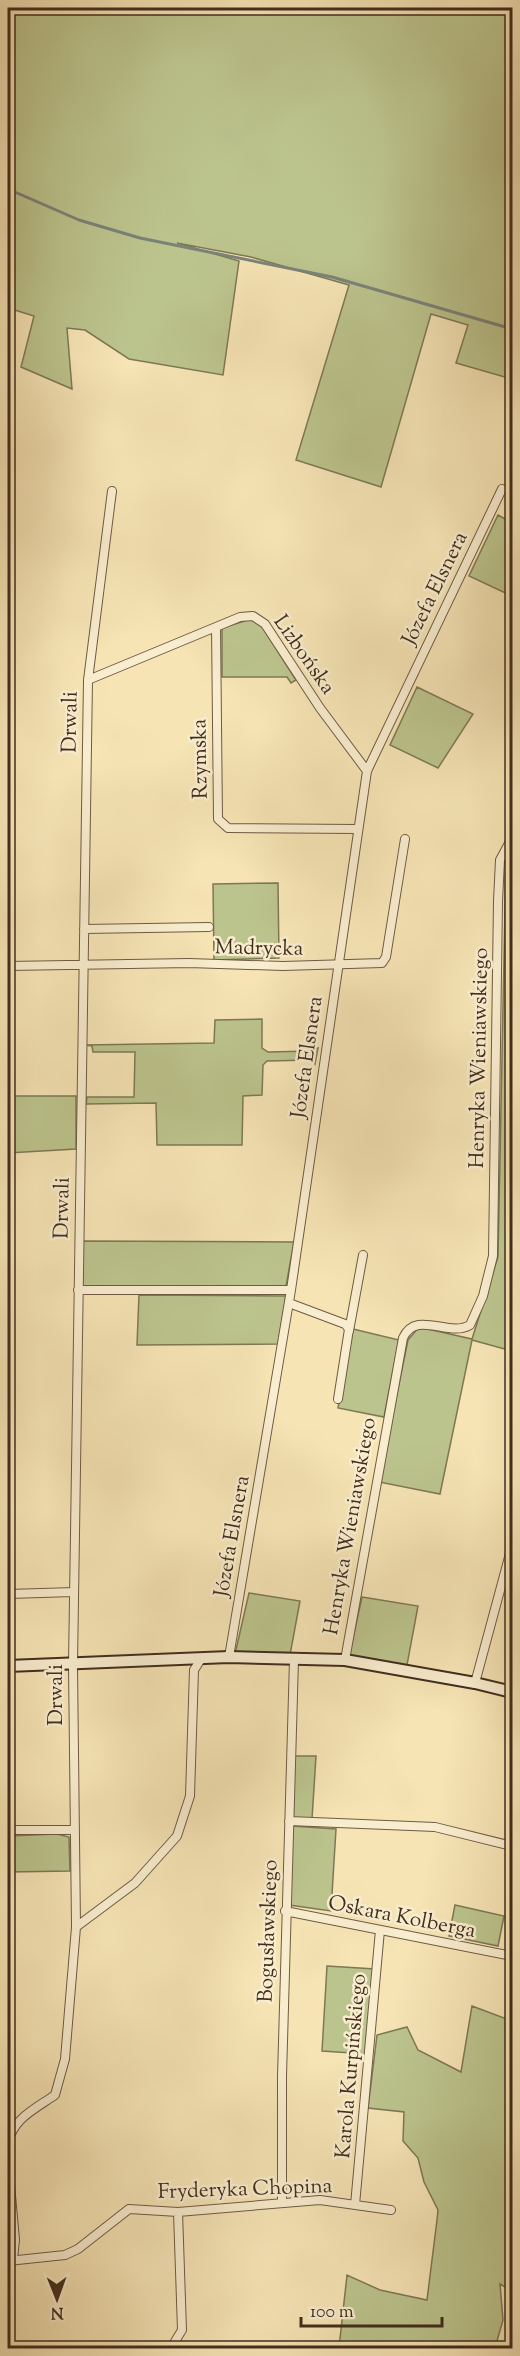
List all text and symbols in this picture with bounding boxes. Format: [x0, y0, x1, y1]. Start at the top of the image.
street label: Józefa Elsnera [395, 527, 476, 652]
street label: Lizbońska [265, 609, 342, 701]
street label: Drwali [55, 691, 87, 753]
street label: Rzymska [185, 718, 217, 799]
street label: Madrycka [214, 933, 304, 965]
street label: Henryka Wieniawskiego [463, 947, 497, 1169]
street label: Józefa Elsnera [284, 994, 331, 1121]
street label: Drwali [47, 1177, 79, 1239]
street label: Henryka Wieniawskiego [317, 1415, 385, 1638]
street label: Józefa Elsnera [207, 1473, 258, 1601]
street label: Drwali [42, 1664, 72, 1726]
street label: Bogusławskiego [252, 1859, 286, 2003]
street label: Oskara Kolberga [325, 1889, 478, 1947]
street label: Karola Kurpińskiego [329, 1973, 375, 2160]
street label: Fryderyka Chopina [157, 2172, 333, 2208]
north arrow [27, 2269, 87, 2329]
scale bar [301, 2290, 442, 2328]
text: N [50, 2300, 64, 2323]
text: 100 m [310, 2300, 354, 2326]

